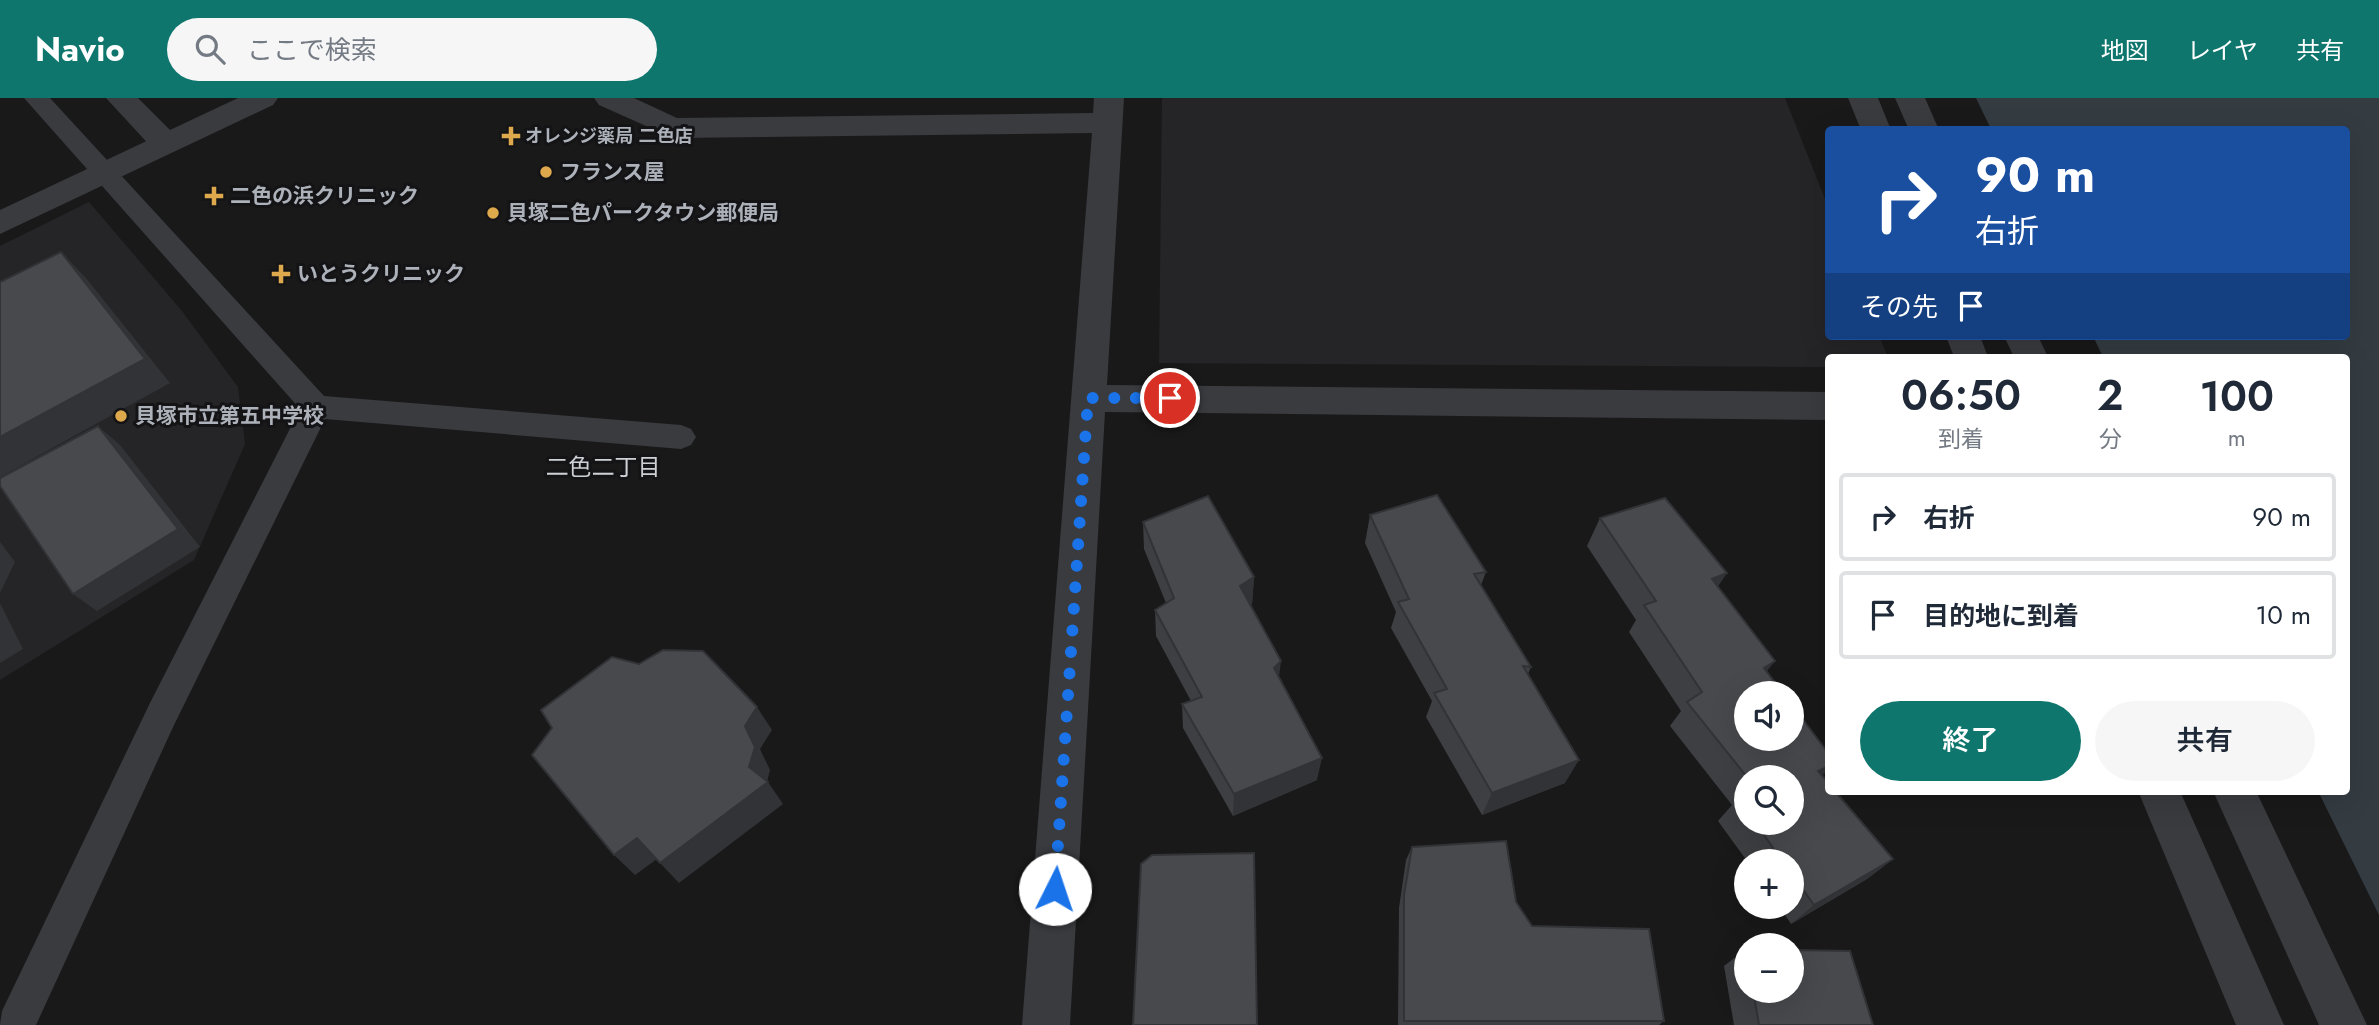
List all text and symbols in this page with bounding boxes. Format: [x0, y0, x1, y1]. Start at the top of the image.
search box [167, 18, 657, 81]
text: Navio [35, 26, 125, 73]
icon: search [191, 30, 229, 68]
text: ここで検索 [247, 31, 377, 69]
text: 地図 [2101, 33, 2149, 68]
text: レイヤ [2187, 33, 2258, 68]
text: 共有 [2296, 33, 2344, 68]
place label: オレンジ薬局 二色店 [525, 123, 692, 149]
marker: オレンジ薬局 二色店 [503, 128, 519, 144]
text: 90 m [1975, 140, 2095, 210]
icon: right [1860, 154, 1951, 245]
place label: フランス屋 [560, 157, 665, 187]
marker: フランス屋 [538, 164, 554, 180]
place label: 二色の浜クリニック [230, 181, 419, 211]
marker: 二色の浜クリニック [204, 186, 224, 206]
place label: 貝塚二色パークタウン郵便局 [507, 198, 779, 228]
marker: 貝塚二色パークタウン郵便局 [485, 205, 501, 221]
text: 右折 [1975, 208, 2039, 254]
place label: いとうクリニック [297, 259, 465, 289]
marker: いとうクリニック [271, 264, 291, 284]
icon: arrive [1952, 287, 1990, 325]
text: その先 [1860, 288, 1938, 326]
text: 06:50 [1901, 365, 2021, 426]
text: 2 [2097, 365, 2123, 426]
text: 100 [2199, 366, 2274, 427]
pin [1140, 368, 1200, 428]
icon: arrive [1151, 379, 1189, 417]
place label: 貝塚市立第五中学校 [135, 401, 324, 431]
marker: 貝塚市立第五中学校 [113, 408, 129, 424]
text: m [2228, 421, 2246, 455]
text: 到着 [1938, 422, 1984, 456]
text: 分 [2099, 422, 2122, 456]
district label: 二色二丁目 [546, 450, 661, 484]
icon: right [1864, 498, 1902, 536]
text: 90 m [2252, 498, 2311, 536]
text: 右折 [1923, 499, 1975, 537]
icon: arrive [1864, 596, 1902, 634]
text: 10 m [2256, 596, 2311, 634]
text: 目的地に到着 [1923, 597, 2079, 635]
map controls [1734, 681, 1804, 1003]
button: sound [1734, 681, 1804, 751]
button: 終了 [1860, 701, 2081, 781]
button: 共有 [2095, 701, 2315, 781]
button: search [1734, 765, 1804, 835]
button: + [1734, 849, 1804, 919]
position arrow [1018, 852, 1092, 926]
button: − [1734, 933, 1804, 1003]

